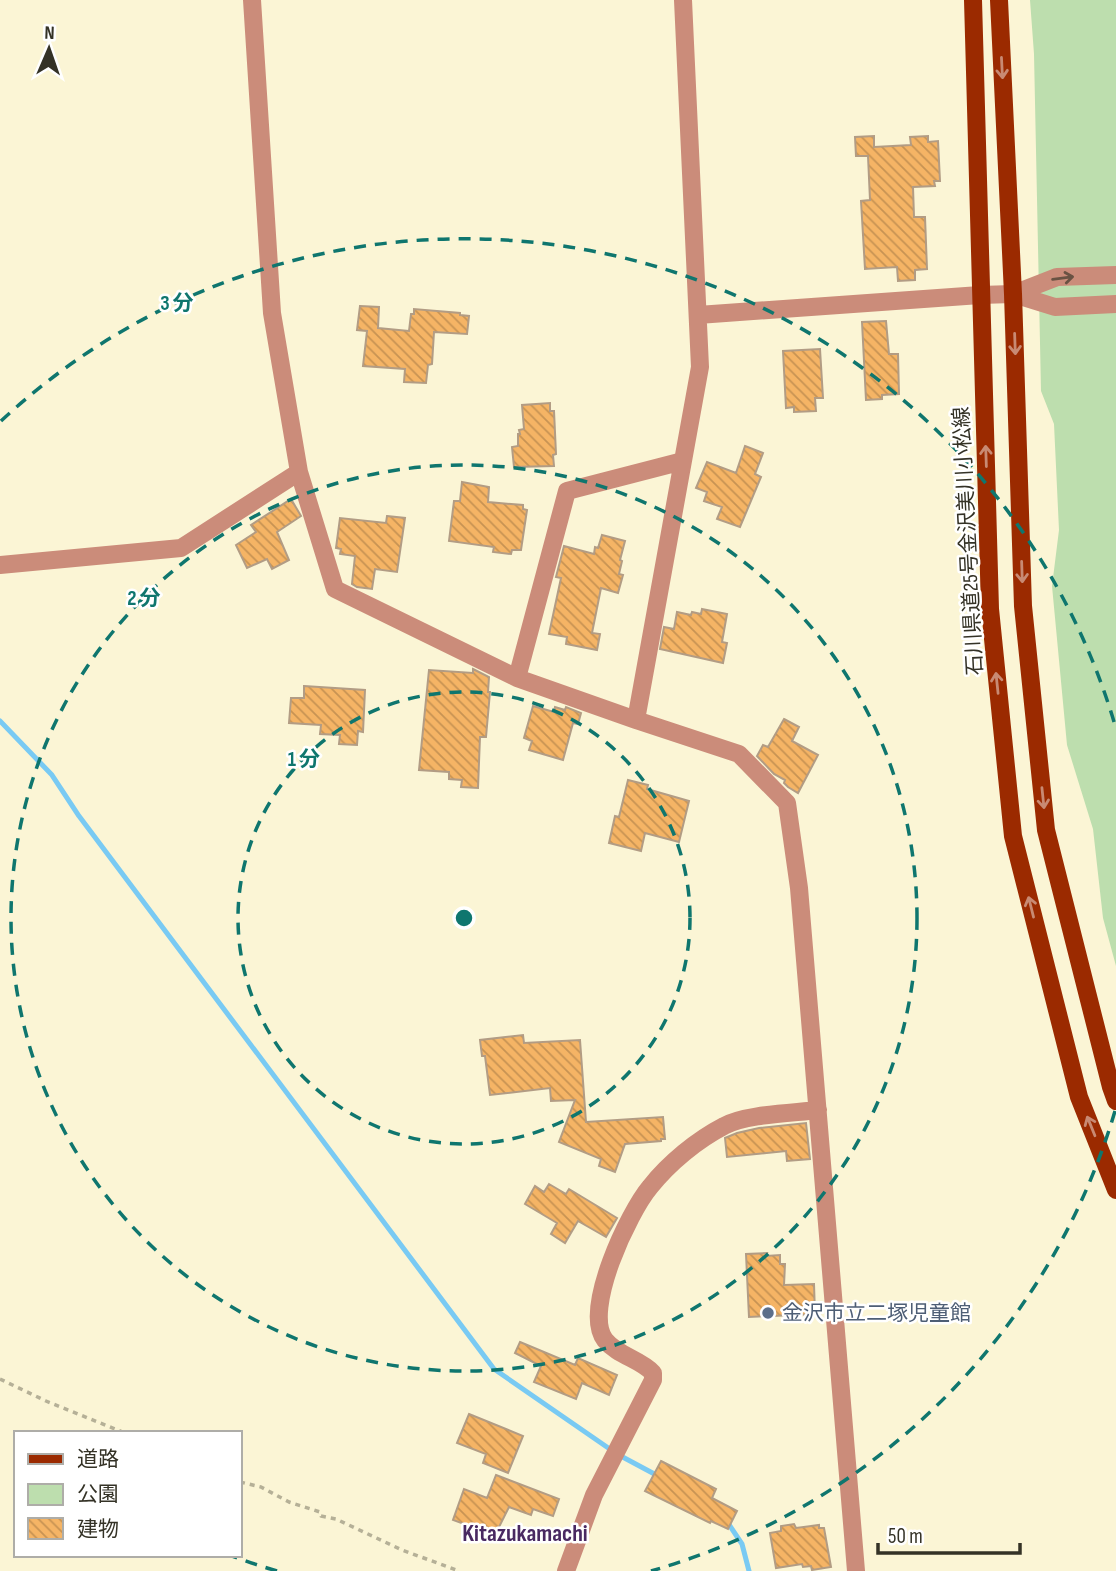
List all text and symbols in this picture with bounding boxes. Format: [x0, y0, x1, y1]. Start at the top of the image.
north arrow [14, 14, 84, 84]
text: N [44, 22, 55, 45]
one-way arrow [996, 56, 1009, 79]
one-way arrow [1051, 271, 1074, 284]
text: 3 分 [160, 291, 194, 316]
one-way arrow [1008, 333, 1022, 356]
street label: 石川県道25号金沢美川小松線 [949, 406, 988, 676]
one-way arrow [979, 444, 992, 467]
one-way arrow [1016, 560, 1029, 583]
text: 2 分 [127, 586, 161, 611]
one-way arrow [991, 672, 1004, 694]
text: 1 分 [288, 747, 320, 772]
one-way arrow [1036, 786, 1049, 809]
one-way arrow [1024, 896, 1037, 919]
centre of rings [452, 906, 476, 930]
one-way arrow [1083, 1116, 1096, 1138]
place label: 金沢市立二塚児童館 [782, 1301, 971, 1326]
marker: 金沢市立二塚児童館 [760, 1305, 776, 1321]
legend [14, 1431, 242, 1557]
text: 道路 [77, 1447, 119, 1472]
text: 公園 [77, 1482, 119, 1507]
scale bar [878, 1512, 1020, 1556]
text: 建物 [77, 1517, 119, 1542]
district label: Kitazukamachi [462, 1519, 588, 1548]
text: 50 m [888, 1524, 923, 1549]

